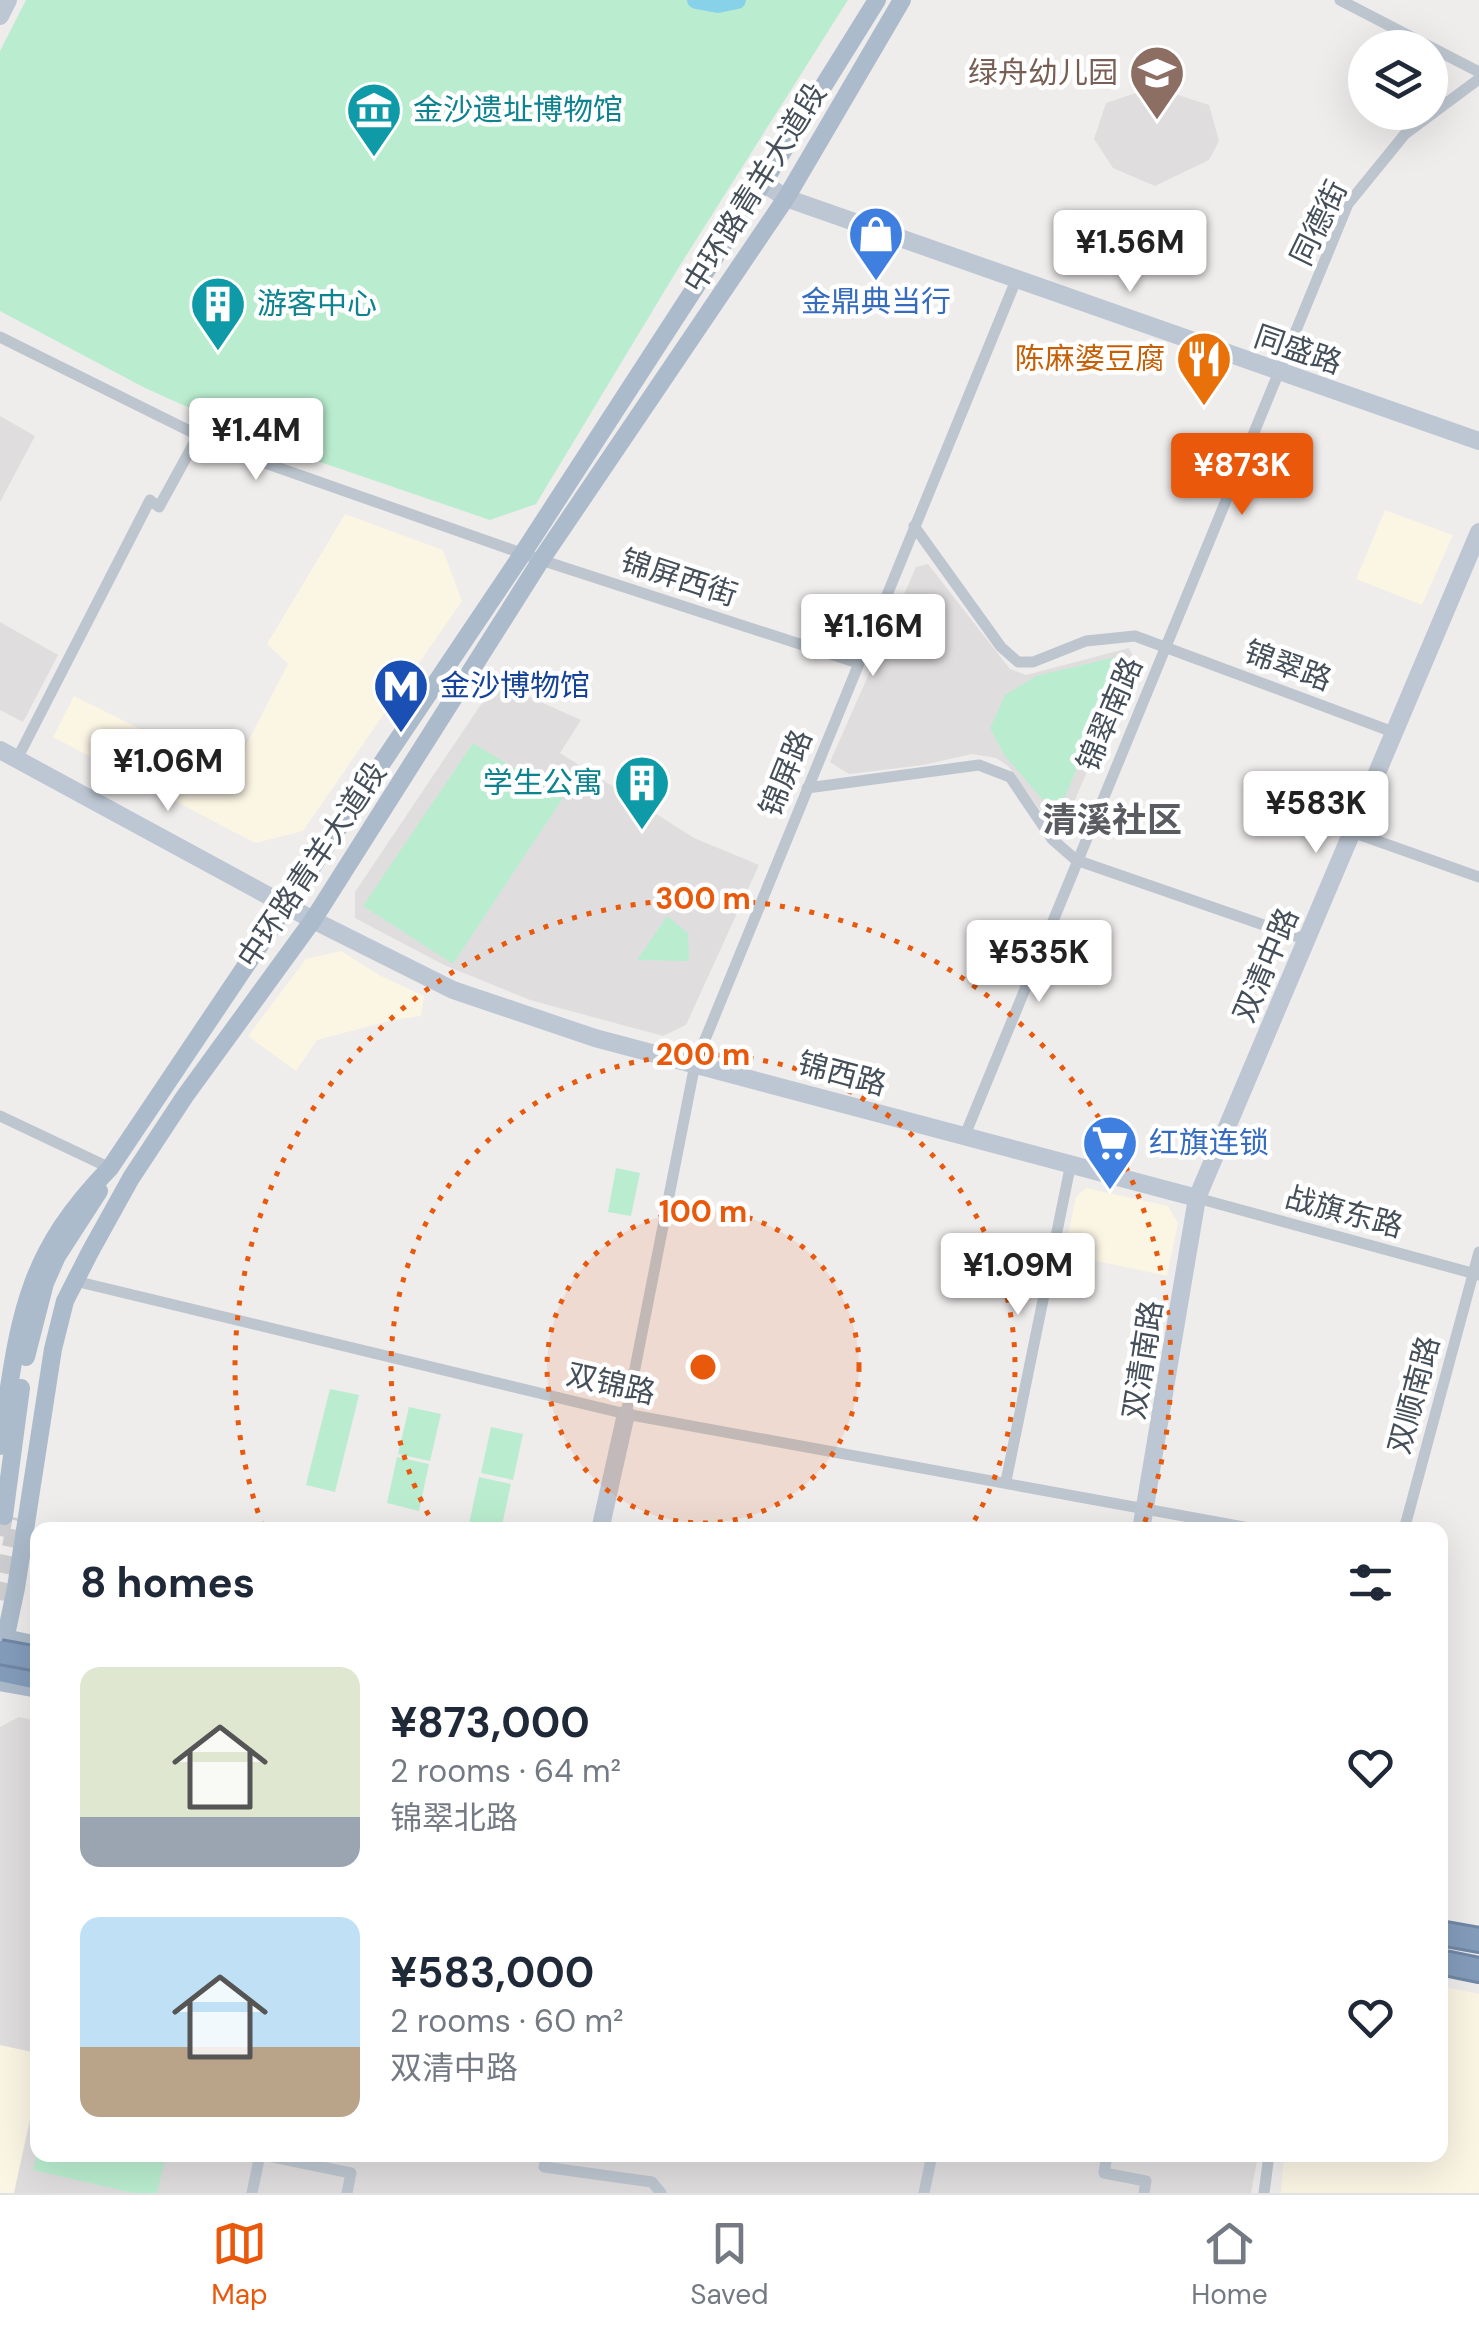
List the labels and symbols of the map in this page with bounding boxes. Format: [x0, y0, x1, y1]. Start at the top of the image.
school or university icon: 绿舟幼儿园 [1127, 43, 1187, 122]
place label: 绿舟幼儿园 [968, 53, 1118, 92]
street label: 中环路青羊大道段 [674, 76, 835, 300]
museum icon: 金沙遗址博物馆 [344, 80, 404, 159]
place label: 金沙遗址博物馆 [413, 90, 623, 129]
street label: 同德街 [1281, 174, 1356, 272]
shop icon: 金鼎典当行 [846, 204, 906, 283]
pin: ¥1.56M [1049, 210, 1211, 295]
building icon: 游客中心 [188, 274, 248, 353]
place label: 金鼎典当行 [801, 282, 951, 321]
place label: 游客中心 [257, 284, 377, 323]
street label: 同盛路 [1249, 316, 1347, 383]
restaurant icon: 陈麻婆豆腐 [1174, 329, 1234, 408]
place label: 陈麻婆豆腐 [1015, 339, 1165, 378]
pin: ¥1.4M [186, 398, 326, 483]
pin: ¥873K [1172, 433, 1312, 518]
street label: 锦屏西街 [616, 540, 742, 615]
pin: ¥1.16M [792, 594, 954, 679]
street label: 锦翠路 [1239, 632, 1337, 699]
street label: 锦翠南路 [1068, 651, 1151, 777]
metro station icon: 金沙博物馆 [371, 656, 431, 735]
place label: 金沙博物馆 [440, 666, 590, 705]
street label: 锦屏路 [751, 724, 820, 822]
pin: ¥1.06M [87, 729, 249, 814]
building icon: 学生公寓 [612, 753, 672, 832]
street label: 中环路青羊大道段 [228, 754, 395, 975]
place label: 学生公寓 [483, 763, 603, 802]
pin: ¥583K [1246, 771, 1386, 856]
district label: 清溪社区 [1042, 797, 1182, 843]
text: 300 m [655, 879, 751, 918]
street label: 双清中路 [1224, 902, 1307, 1028]
pin: ¥535K [969, 920, 1109, 1005]
text: 200 m [656, 1035, 750, 1074]
street label: 锦西路 [794, 1043, 891, 1104]
supermarket icon: 红旗连锁 [1080, 1113, 1140, 1192]
place label: 红旗连锁 [1149, 1123, 1269, 1162]
street label: 战旗东路 [1281, 1177, 1407, 1246]
text: 100 m [659, 1192, 747, 1231]
pin: ¥1.09M [937, 1233, 1099, 1318]
street label: 双清南路 [1114, 1298, 1171, 1422]
street label: 双顺南路 [1379, 1332, 1448, 1458]
centre of rings [685, 1349, 721, 1385]
street label: 双锦路 [563, 1354, 659, 1413]

